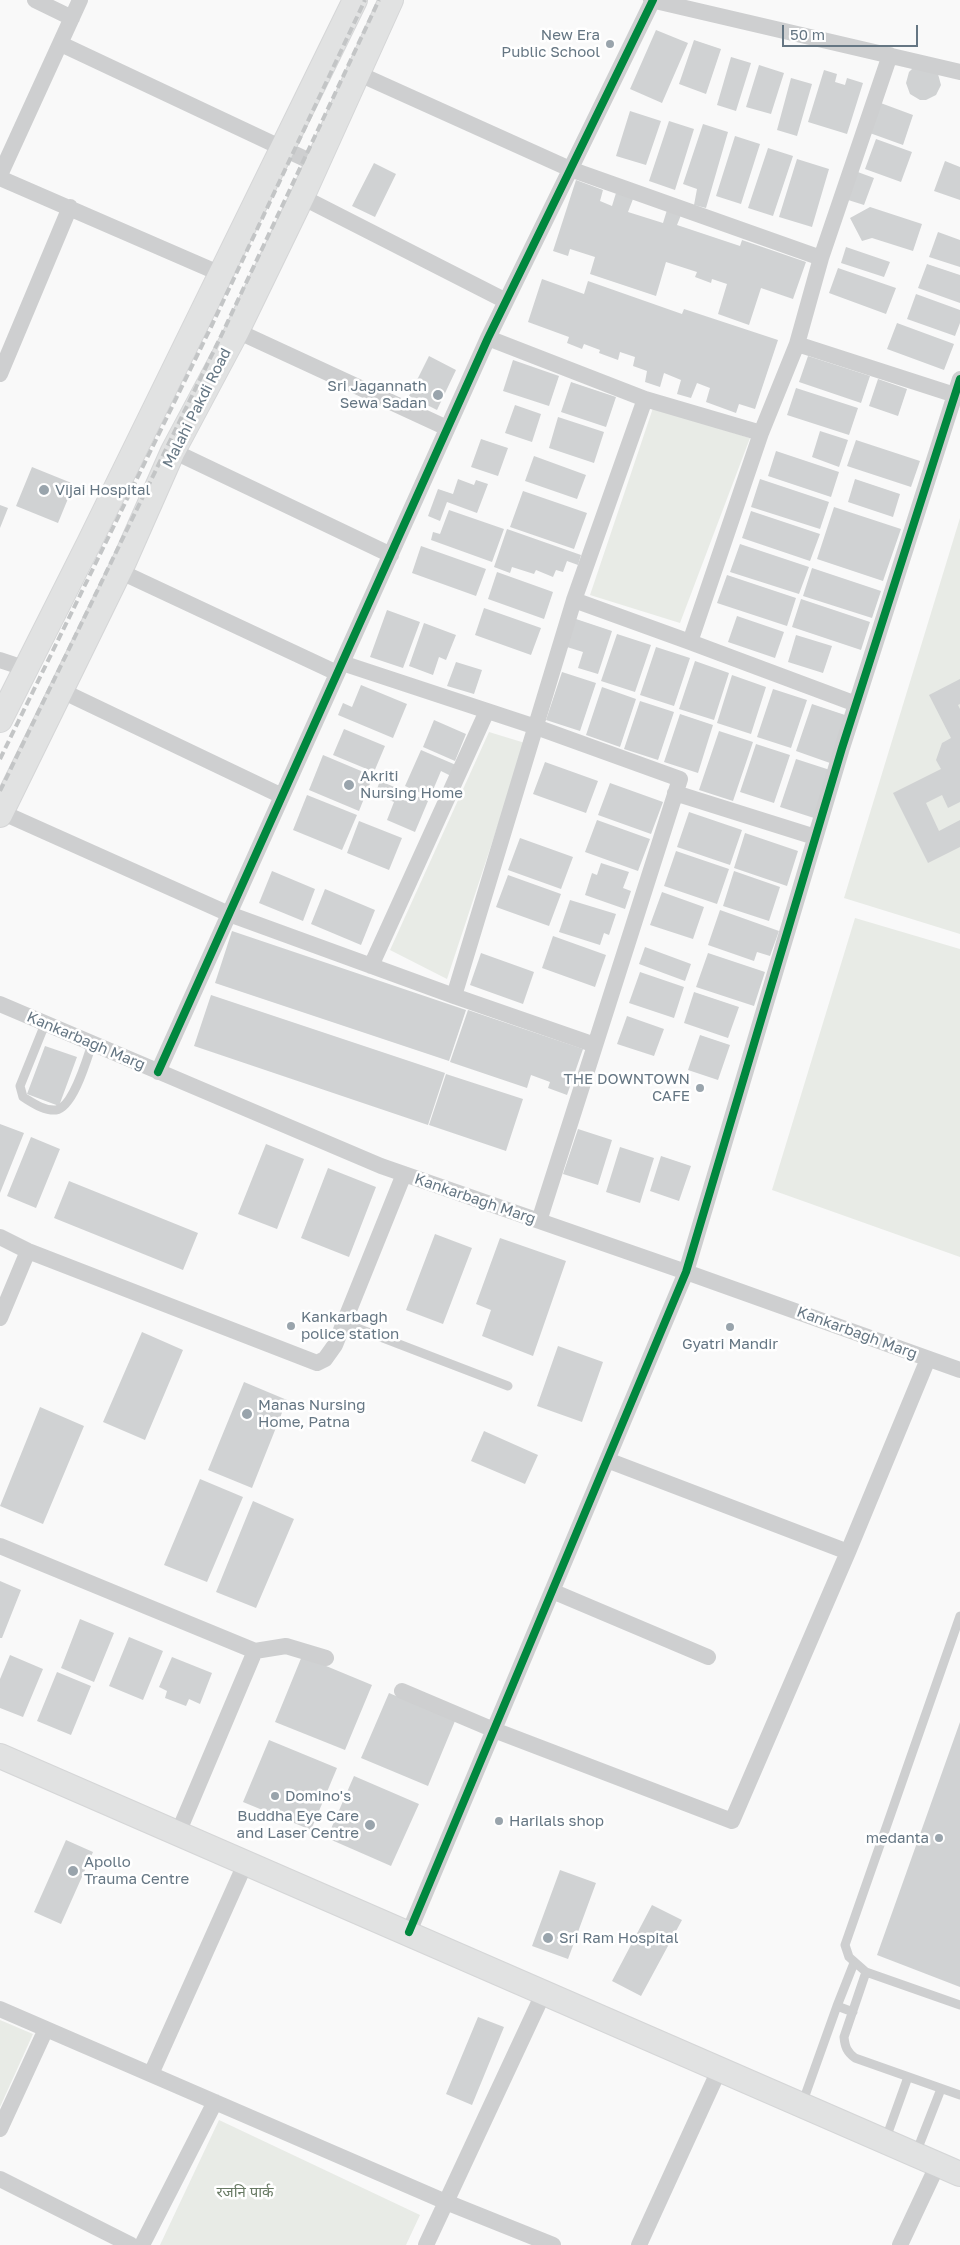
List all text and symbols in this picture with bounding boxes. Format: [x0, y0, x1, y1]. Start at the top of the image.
scale bar [785, 15, 921, 47]
text: 50 m [790, 25, 825, 43]
place label: New Era Public School [501, 26, 600, 61]
marker: New Era Public School [604, 38, 616, 50]
street label: Malahi Pakdi Road [159, 345, 235, 471]
place label: Sri Jagannath Sewa Sadan [327, 377, 427, 412]
marker: Sri Jagannath Sewa Sadan [431, 388, 445, 402]
place label: Vijai Hospital [55, 481, 150, 499]
marker: Vijai Hospital [37, 483, 51, 497]
place label: Akriti Nursing Home [360, 767, 463, 802]
marker: Akriti Nursing Home [342, 778, 356, 792]
street label: Kankarbagh Marg [24, 1008, 148, 1074]
place label: THE DOWNTOWN CAFE [563, 1070, 690, 1105]
marker: THE DOWNTOWN CAFE [694, 1082, 706, 1094]
street label: Kankarbagh Marg [412, 1170, 538, 1228]
street label: Kankarbagh Marg [794, 1303, 920, 1363]
place label: Kankarbagh police station [301, 1308, 399, 1343]
marker: Kankarbagh police station [285, 1320, 297, 1332]
marker: Gyatri Mandir [724, 1321, 736, 1333]
place label: Gyatri Mandir [682, 1335, 778, 1353]
place label: Manas Nursing Home, Patna [258, 1396, 366, 1431]
marker: Manas Nursing Home, Patna [240, 1407, 254, 1421]
place label: Domino's [285, 1787, 351, 1805]
marker: Domino's [269, 1790, 281, 1802]
place label: Buddha Eye Care and Laser Centre [237, 1807, 359, 1842]
place label: Harilals shop [509, 1812, 604, 1830]
marker: Harilals shop [493, 1815, 505, 1827]
marker: Buddha Eye Care and Laser Centre [363, 1818, 377, 1832]
place label: medanta [866, 1829, 929, 1847]
marker: medanta [933, 1832, 945, 1844]
place label: Apollo Trauma Centre [84, 1853, 189, 1888]
marker: Apollo Trauma Centre [66, 1864, 80, 1878]
place label: Sri Ram Hospital [559, 1929, 679, 1947]
marker: Sri Ram Hospital [541, 1931, 555, 1945]
park label: रजनि पार्क [216, 2183, 274, 2201]

